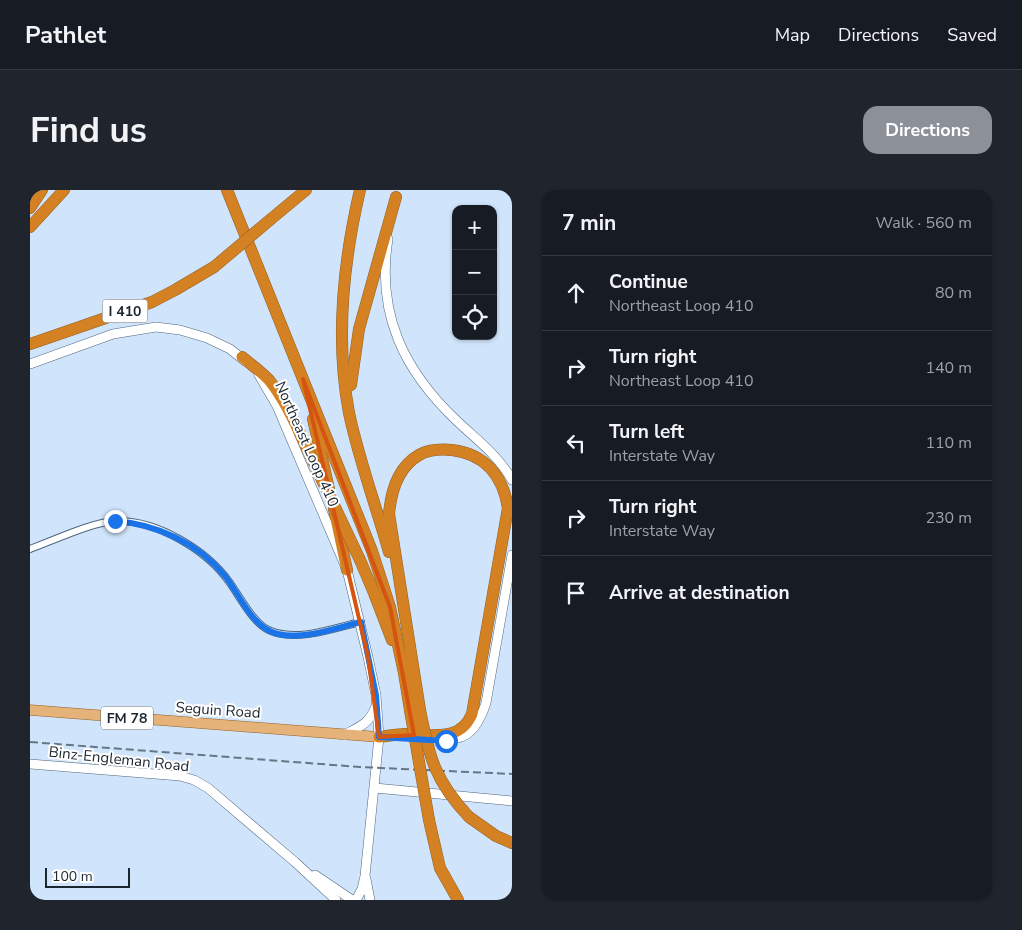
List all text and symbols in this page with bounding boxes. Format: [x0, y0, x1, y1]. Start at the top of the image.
text: Pathlet [25, 19, 106, 51]
text: Map [775, 23, 810, 47]
text: Directions [838, 23, 919, 47]
text: Saved [947, 23, 997, 47]
button: Directions [863, 106, 992, 154]
text: Find us [30, 107, 147, 154]
map controls [452, 205, 497, 340]
button: + [452, 205, 497, 250]
text: 7 min [562, 209, 616, 237]
text: Walk · 560 m [876, 212, 972, 234]
button: − [452, 250, 497, 295]
text: Continue [609, 269, 688, 295]
icon: ahead [562, 279, 590, 307]
text: 80 m [935, 282, 972, 304]
button: locate [452, 295, 497, 340]
text: Northeast Loop 410 [609, 295, 754, 317]
road number: I 410 [102, 300, 148, 322]
text: Turn right [609, 344, 696, 370]
icon: right [562, 354, 590, 382]
text: 140 m [925, 357, 972, 379]
text: Northeast Loop 410 [609, 370, 754, 392]
street label: Northeast Loop 410 [270, 378, 344, 510]
text: Turn left [609, 419, 684, 445]
icon: left [562, 429, 590, 457]
text: 110 m [925, 432, 972, 454]
text: Interstate Way [609, 445, 715, 467]
text: Turn right [609, 494, 696, 520]
icon: right [562, 504, 590, 532]
text: 230 m [925, 507, 972, 529]
route end [104, 510, 127, 533]
text: Interstate Way [609, 520, 715, 542]
icon: arrive [562, 579, 590, 607]
text: Arrive at destination [609, 580, 790, 606]
street label: Seguin Road [175, 697, 261, 723]
road number: FM 78 [101, 706, 153, 730]
route start [435, 730, 458, 753]
street label: Binz-Engleman Road [48, 742, 190, 776]
scale bar [45, 865, 130, 888]
text: 100 m [52, 867, 93, 886]

